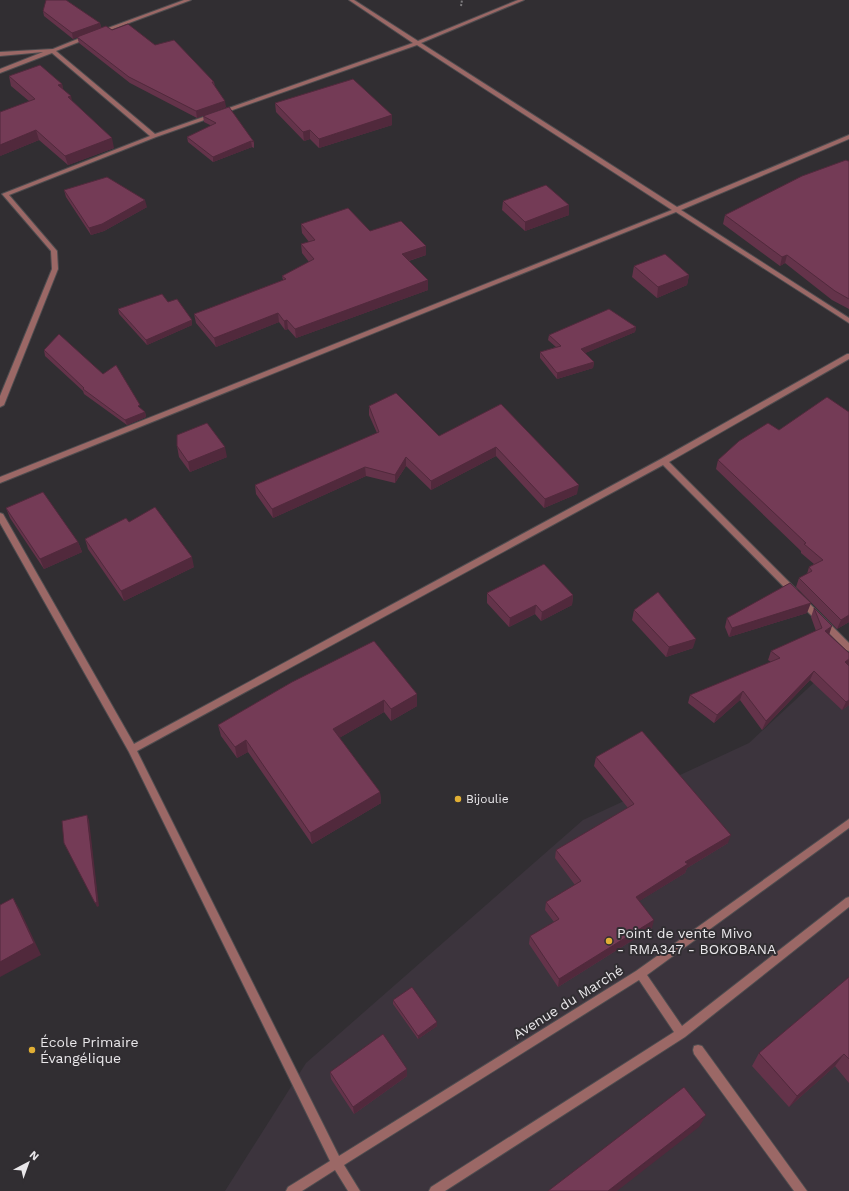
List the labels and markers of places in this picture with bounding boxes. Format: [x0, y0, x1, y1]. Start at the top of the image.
place label: Bijoulie [466, 792, 509, 806]
marker: Bijoulie [453, 794, 463, 804]
place label: Point de vente Mivo - RMA347 - BOKOBANA [617, 925, 776, 957]
marker: Point de vente Mivo - RMA347 - BOKOBANA [604, 936, 614, 946]
place label: École Primaire Évangélique [40, 1034, 139, 1066]
marker: École Primaire Évangélique [27, 1045, 37, 1055]

